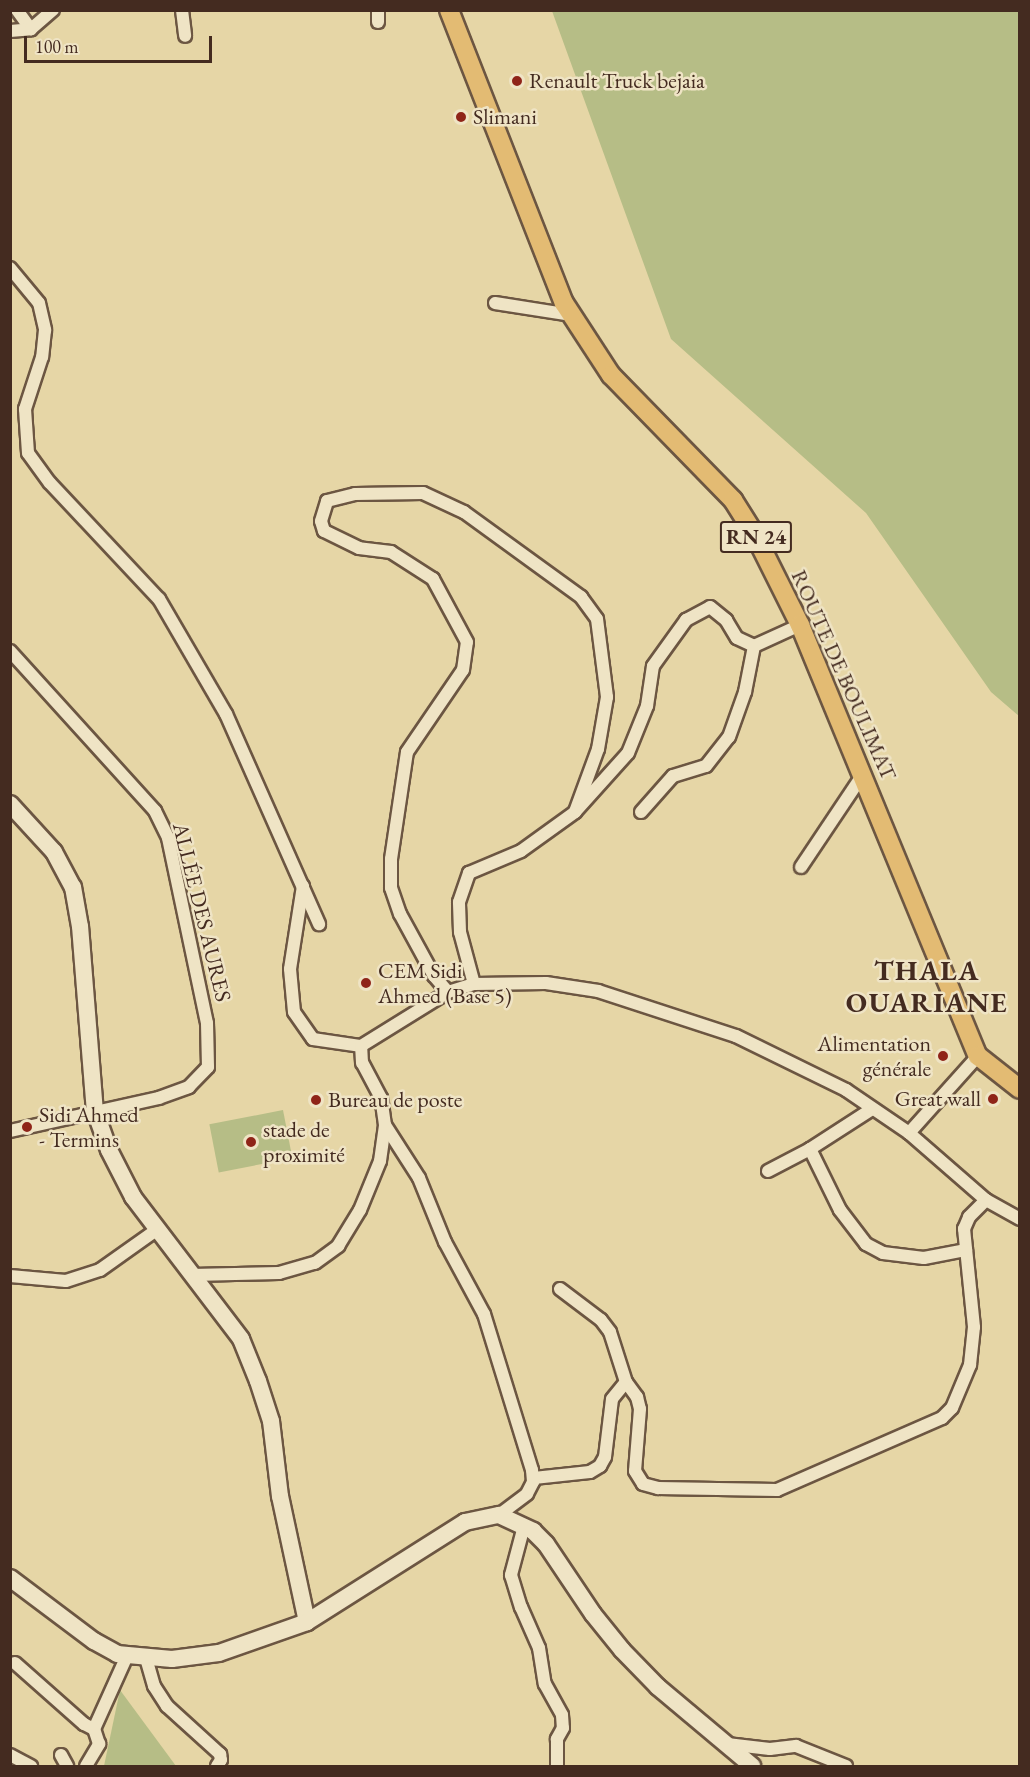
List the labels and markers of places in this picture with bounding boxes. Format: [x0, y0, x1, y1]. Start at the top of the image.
place label: Renault Truck bejaia [529, 68, 705, 94]
marker: Renault Truck bejaia [510, 74, 524, 88]
place label: Slimani [473, 104, 537, 130]
marker: Slimani [454, 110, 468, 124]
place label: CEM Sidi Ahmed (Base 5) [378, 957, 512, 1008]
marker: CEM Sidi Ahmed (Base 5) [359, 976, 373, 990]
place label: Alimentation générale [817, 1030, 931, 1082]
marker: Alimentation générale [936, 1049, 950, 1063]
place label: Great wall [895, 1086, 981, 1112]
place label: Bureau de poste [328, 1087, 462, 1113]
marker: Great wall [986, 1092, 1000, 1106]
marker: Bureau de poste [309, 1093, 323, 1107]
place label: Sidi Ahmed - Termins [39, 1101, 139, 1152]
place label: stade de proximité [263, 1116, 345, 1168]
marker: Sidi Ahmed - Termins [20, 1120, 34, 1134]
marker: stade de proximité [244, 1135, 258, 1149]

